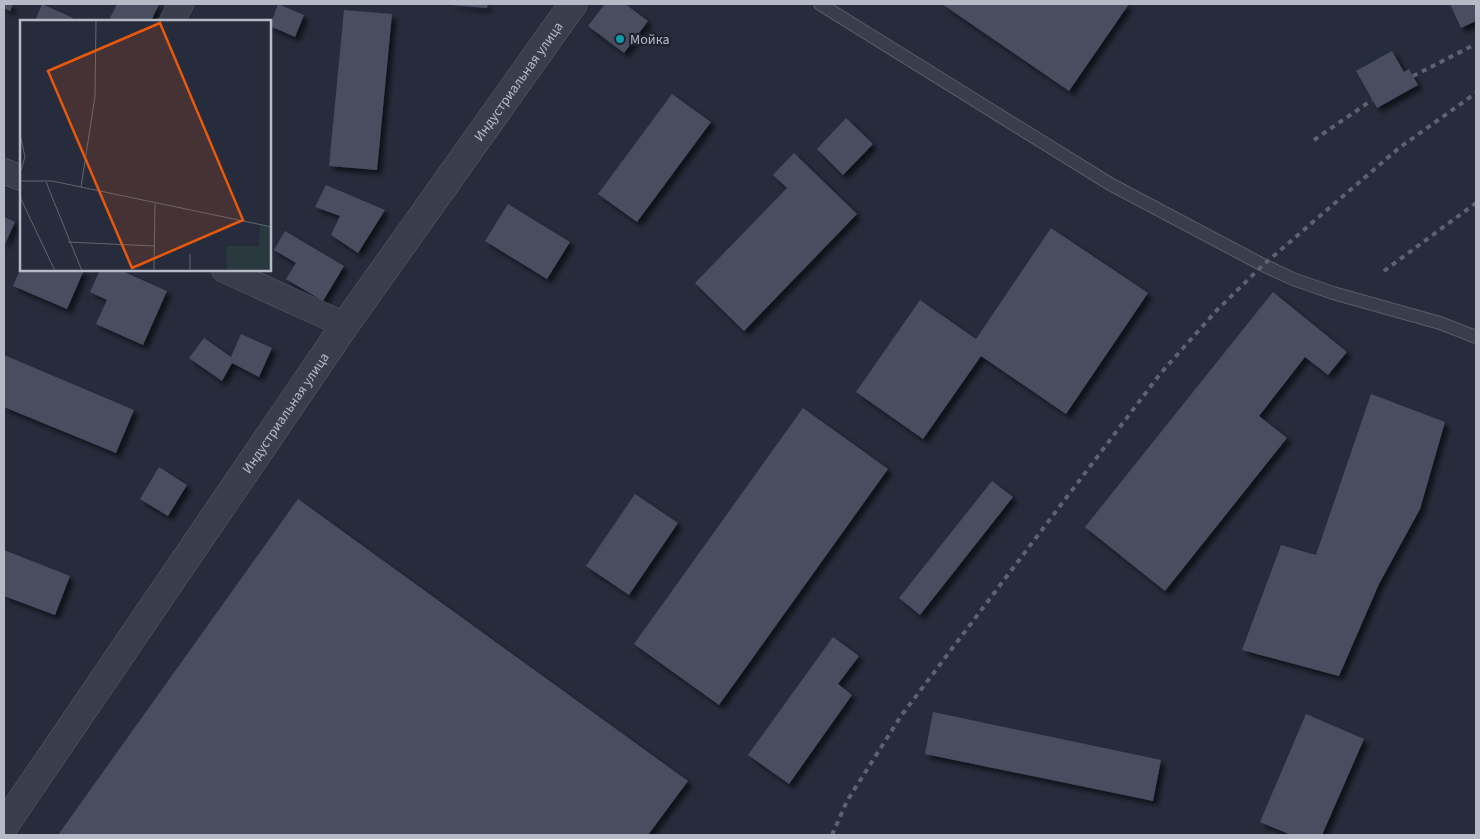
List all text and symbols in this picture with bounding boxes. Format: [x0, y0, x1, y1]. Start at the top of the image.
street label: Индустриальная улица [470, 18, 568, 146]
inset map [20, 20, 271, 271]
place label: Мойка [630, 30, 670, 50]
marker: Мойка [614, 33, 626, 45]
street label: Индустриальная улица [238, 349, 335, 478]

